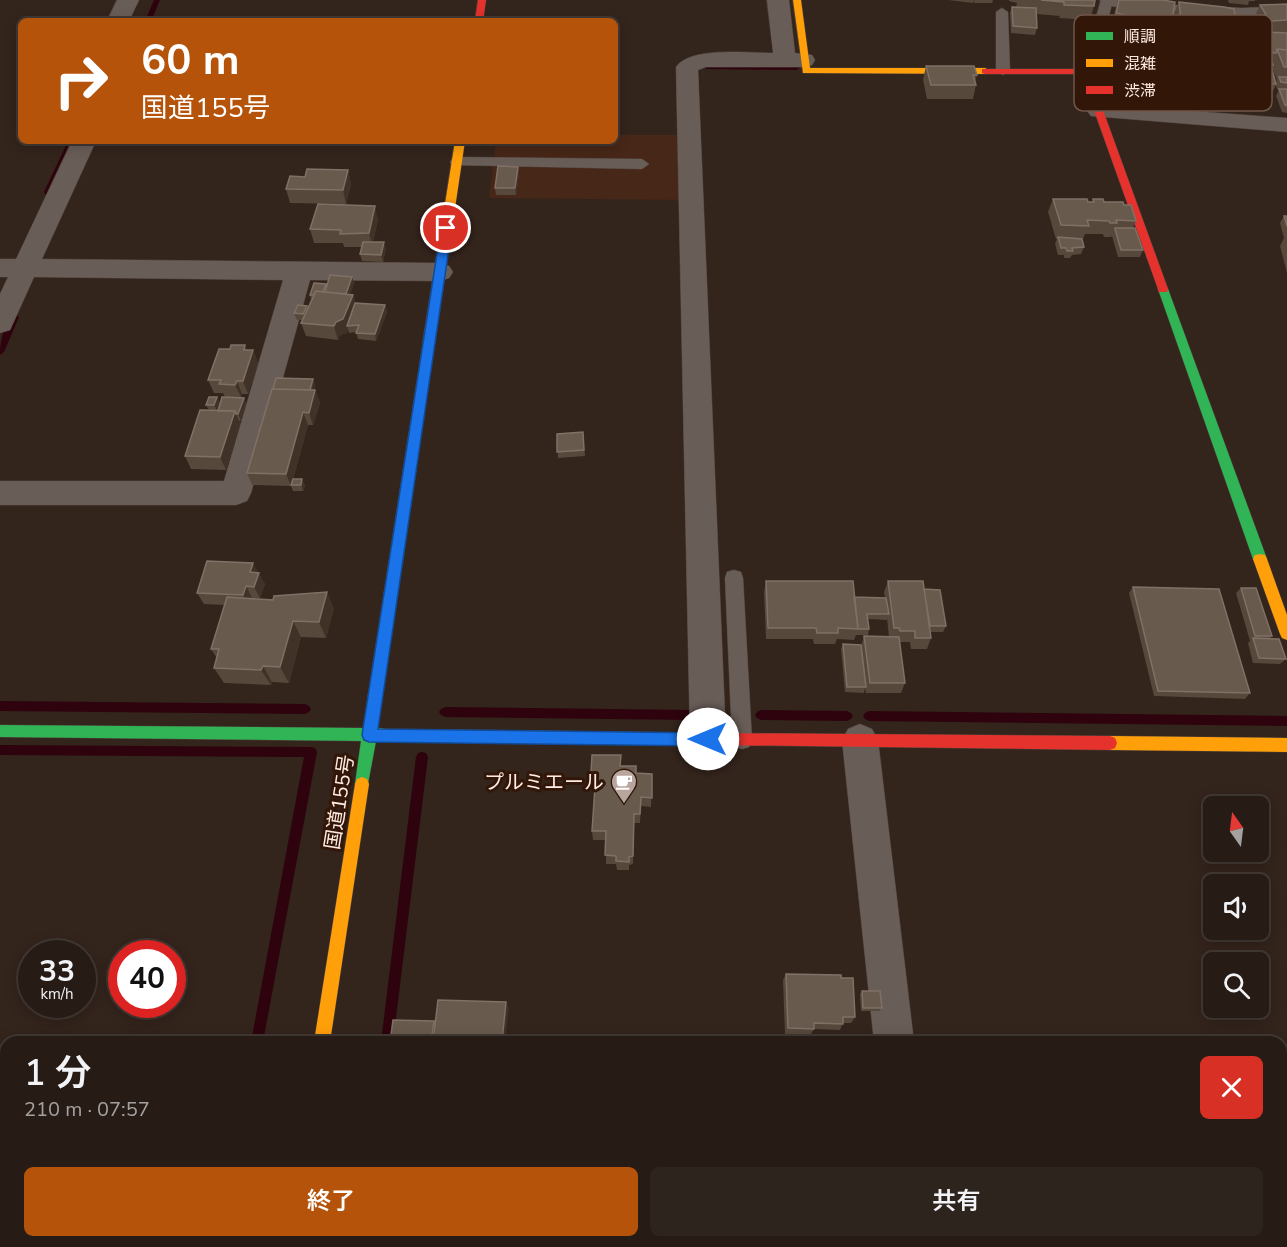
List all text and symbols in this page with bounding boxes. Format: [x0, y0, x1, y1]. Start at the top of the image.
legend [1074, 15, 1272, 111]
text: 順調 [1124, 26, 1156, 48]
text: 60 m [141, 32, 240, 89]
icon: right [42, 42, 120, 120]
text: 混雑 [1124, 53, 1156, 75]
text: 渋滞 [1124, 80, 1156, 102]
text: 国道155号 [141, 90, 271, 127]
pin [420, 202, 471, 253]
icon: arrive [429, 211, 462, 244]
position arrow [676, 707, 740, 771]
street label: 国道155号 [319, 753, 360, 852]
cafe icon: プルミエール [609, 767, 639, 805]
place label: プルミエール [484, 769, 604, 796]
north arrow [1203, 796, 1269, 862]
map controls [1203, 796, 1269, 1018]
button: sound [1203, 874, 1269, 940]
speed limit sign: 40 [108, 940, 186, 1018]
text: 33 [39, 951, 75, 992]
button: search [1203, 952, 1269, 1018]
text: km/h [40, 984, 74, 1004]
text: 1 分 [24, 1049, 91, 1098]
button: close [1200, 1056, 1263, 1119]
text: 210 m · 07:57 [24, 1096, 150, 1123]
button: 終了 [24, 1167, 638, 1236]
button: 共有 [650, 1167, 1263, 1236]

